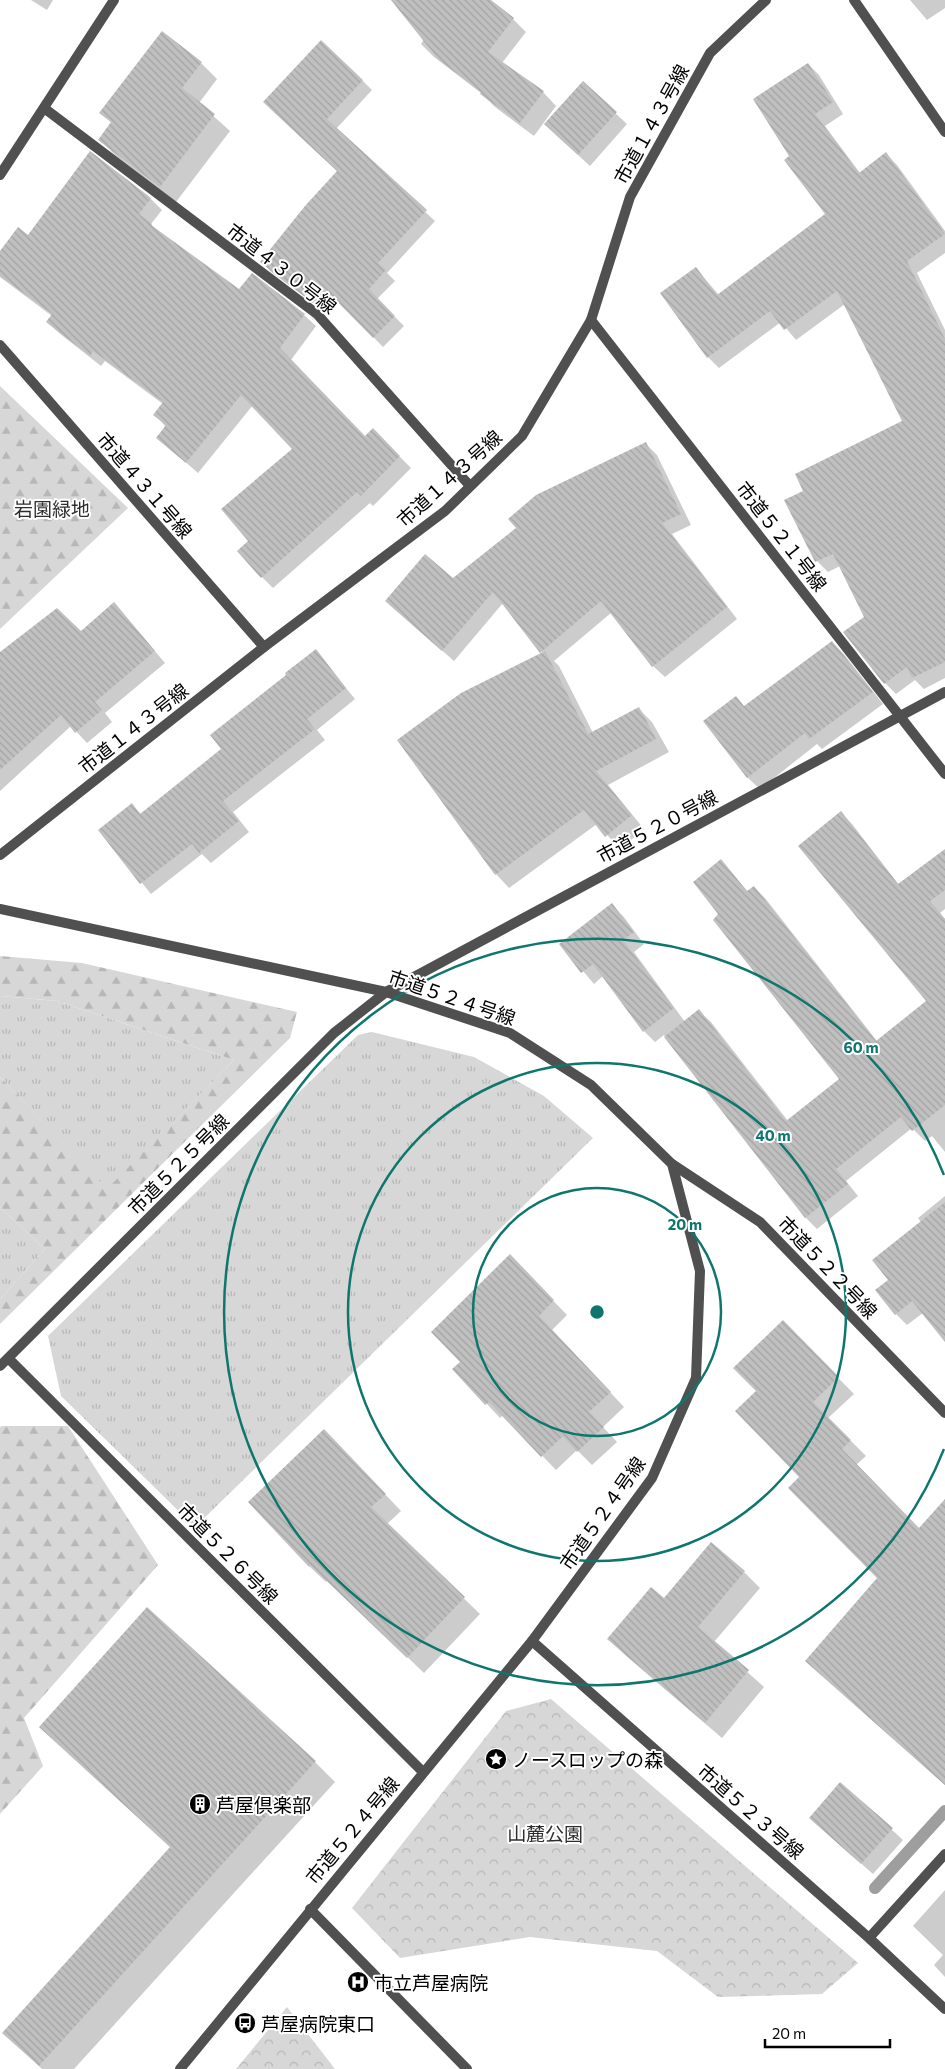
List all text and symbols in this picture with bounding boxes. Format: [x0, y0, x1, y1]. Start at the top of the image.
street label: 市道１４３号線 [609, 60, 693, 188]
street label: 市道４３０号線 [223, 218, 341, 318]
street label: 市道１４３号線 [392, 425, 506, 531]
street label: 市道４３１号線 [93, 427, 197, 543]
street label: 市道５２１号線 [732, 477, 832, 595]
park label: 岩園緑地 [14, 497, 90, 520]
street label: 市道１４３号線 [74, 678, 192, 778]
street label: 市道５２０号線 [593, 785, 721, 867]
street label: 市道５２４号線 [385, 964, 519, 1030]
text: 60 m [843, 1038, 879, 1056]
street label: 市道５２５号線 [123, 1109, 233, 1219]
text: 40 m [755, 1126, 791, 1144]
street label: 市道５２２号線 [774, 1211, 882, 1323]
text: 20 m [668, 1215, 702, 1233]
centre of rings [588, 1303, 606, 1321]
street label: 市道５２４号線 [554, 1452, 650, 1574]
street label: 市道５２６号線 [173, 1498, 283, 1608]
place icon: ノースロップの森 [484, 1747, 508, 1771]
place label: ノースロップの森 [512, 1748, 663, 1771]
street label: 市道５２３号線 [693, 1759, 809, 1863]
street label: 市道５２４号線 [300, 1772, 404, 1888]
building icon: 芦屋倶楽部 [188, 1792, 212, 1816]
place label: 芦屋倶楽部 [216, 1793, 311, 1816]
park label: 山麓公園 [507, 1822, 583, 1845]
hospital icon: 市立芦屋病院 [346, 1970, 370, 1994]
place label: 市立芦屋病院 [374, 1971, 488, 1994]
bus stop icon: 芦屋病院東口 [233, 2011, 257, 2035]
place label: 芦屋病院東口 [261, 2012, 375, 2035]
scale bar [765, 2016, 890, 2048]
text: 20 m [772, 2024, 806, 2042]

